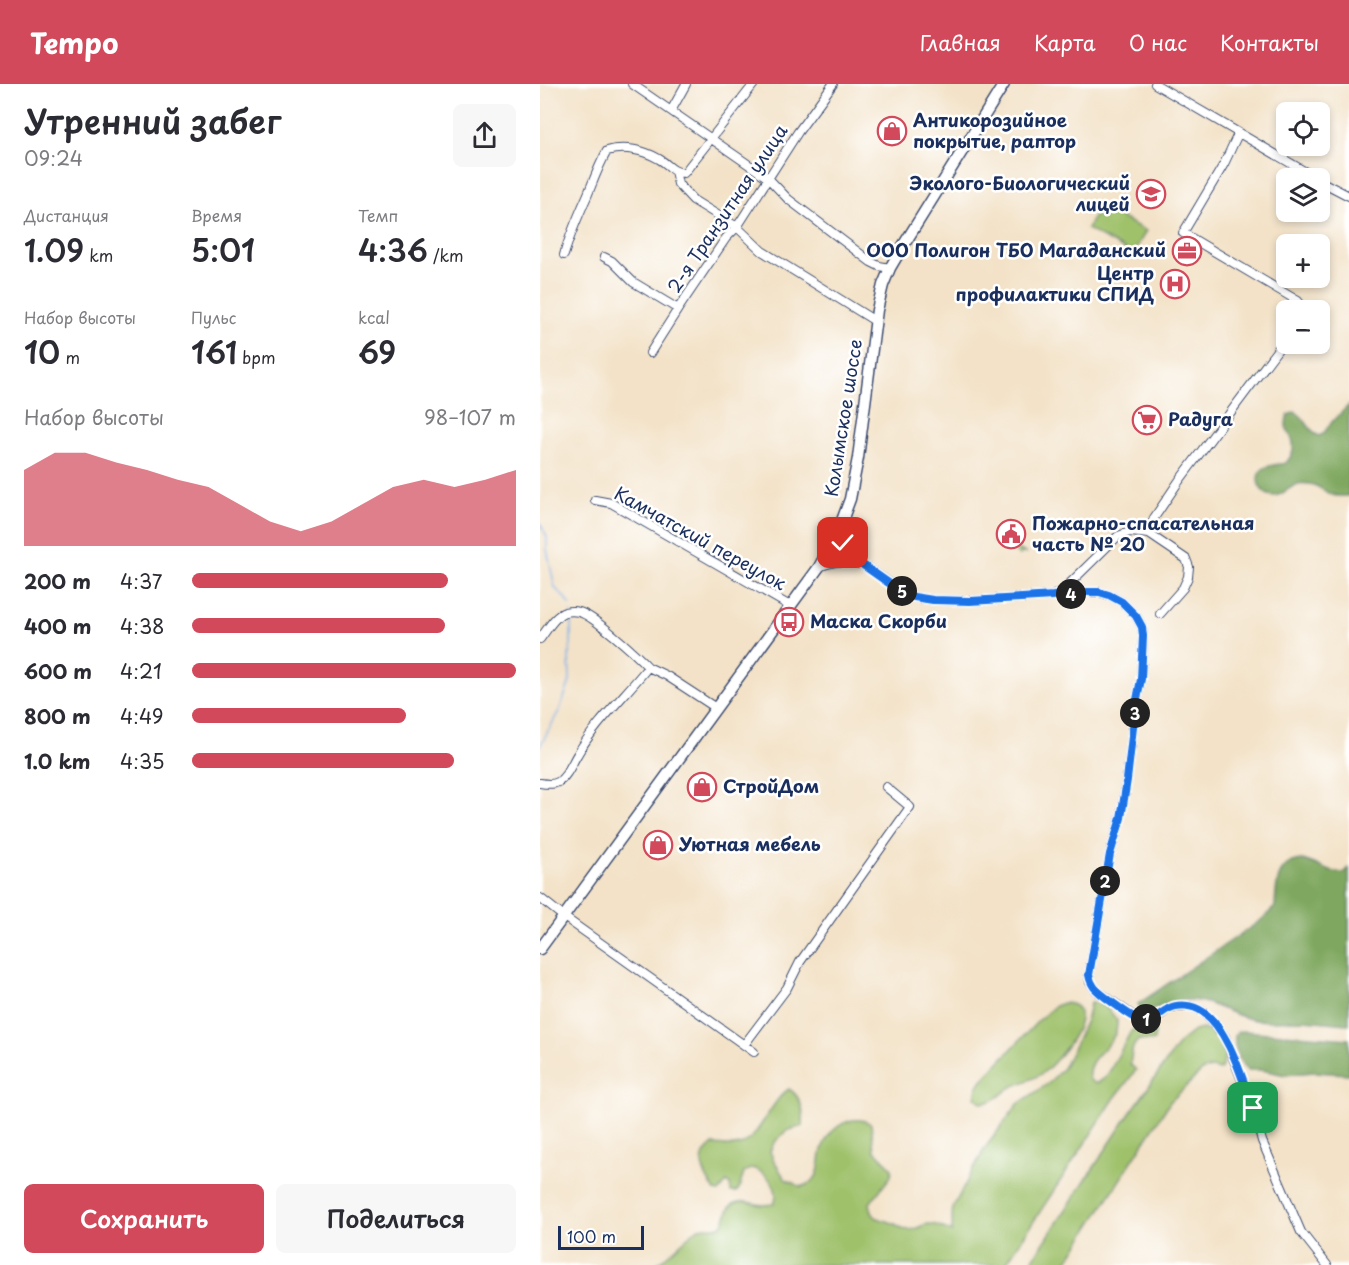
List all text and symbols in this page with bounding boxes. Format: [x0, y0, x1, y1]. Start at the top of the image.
text: Tempo [30, 21, 118, 64]
text: Главная [920, 26, 1001, 58]
text: Карта [1034, 26, 1096, 58]
text: О нас [1129, 26, 1187, 58]
text: Контакты [1220, 26, 1319, 58]
text: Утренний забег [24, 95, 281, 145]
map controls [1276, 102, 1330, 354]
button: locate [1276, 102, 1330, 156]
button: share [453, 104, 516, 167]
place label: Антикорозийное покрытие, раптор [913, 106, 1076, 154]
shop icon: Антикорозийное покрытие, раптор [876, 115, 908, 147]
street label: 2-я Транзитная улица [660, 118, 794, 298]
text: 09:24 [24, 143, 83, 173]
button: layers [1276, 168, 1330, 222]
place label: Эколого-Биологический лицей [910, 169, 1130, 217]
school or university icon: Эколого-Биологический лицей [1135, 178, 1167, 210]
text: Дистанция [24, 203, 109, 227]
text: Время [191, 203, 242, 227]
text: Темп [358, 203, 398, 227]
text: 1.09 [24, 227, 84, 272]
text: 5:01 [191, 227, 255, 272]
text: 4:36 [358, 227, 428, 272]
button: + [1276, 234, 1330, 288]
office icon: ООО Полигон ТБО Магаданский [1171, 235, 1203, 267]
place label: ООО Полигон ТБО Магаданский [866, 236, 1166, 263]
text: km [84, 243, 113, 267]
text: /km [428, 243, 464, 267]
place label: Центр профилактики СПИД [955, 259, 1154, 307]
hospital icon: Центр профилактики СПИД [1159, 268, 1191, 300]
button: − [1276, 300, 1330, 354]
text: Набор высоты [24, 305, 136, 329]
text: Пульс [191, 305, 236, 329]
text: kcal [358, 305, 390, 329]
text: 10 [24, 329, 60, 374]
text: 161 [191, 329, 237, 374]
text: 69 [358, 329, 396, 374]
street label: Колымское шоссе [817, 337, 868, 498]
text: m [60, 345, 80, 369]
text: bpm [237, 345, 276, 369]
text: Набор высоты [24, 402, 164, 432]
text: 98–107 m [424, 402, 516, 432]
supermarket icon: Радуга [1131, 404, 1163, 436]
place label: Радуга [1168, 405, 1233, 432]
street label: Камчатский переулок [610, 479, 792, 596]
place label: Пожарно-спасательная часть № 20 [1032, 509, 1255, 557]
pin [817, 517, 868, 568]
public building icon: Пожарно-спасательная часть № 20 [995, 518, 1027, 550]
icon: check [826, 526, 859, 559]
text: 200 m [24, 566, 91, 596]
text: 4:37 [120, 566, 162, 596]
pin: 5 [887, 576, 917, 606]
text: 5 [897, 579, 907, 603]
pin: 4 [1056, 579, 1086, 609]
text: 4 [1066, 582, 1076, 606]
bus stop icon: Маска Скорби [773, 606, 805, 638]
place label: Маска Скорби [810, 607, 947, 634]
text: 400 m [24, 611, 92, 641]
text: 4:38 [120, 611, 165, 641]
text: 600 m [24, 656, 92, 686]
text: 4:21 [120, 656, 162, 686]
pin: 3 [1120, 698, 1150, 728]
text: 800 m [24, 701, 91, 731]
text: 4:49 [120, 701, 163, 731]
text: 3 [1130, 701, 1140, 725]
text: 1.0 km [24, 746, 91, 776]
text: 4:35 [120, 746, 165, 776]
shop icon: СтройДом [686, 771, 718, 803]
place label: СтройДом [723, 772, 819, 799]
shop icon: Уютная мебель [642, 829, 674, 861]
place label: Уютная мебель [678, 830, 821, 857]
pin: 2 [1090, 866, 1120, 896]
text: 2 [1099, 869, 1111, 893]
pin: 1 [1131, 1004, 1161, 1034]
text: 1 [1142, 1007, 1150, 1031]
pin [1227, 1082, 1278, 1133]
icon: arrive [1236, 1091, 1269, 1124]
button: Сохранить [24, 1184, 264, 1253]
button: Поделиться [276, 1184, 516, 1253]
scale bar [558, 1223, 644, 1250]
text: 100 m [567, 1224, 616, 1248]

